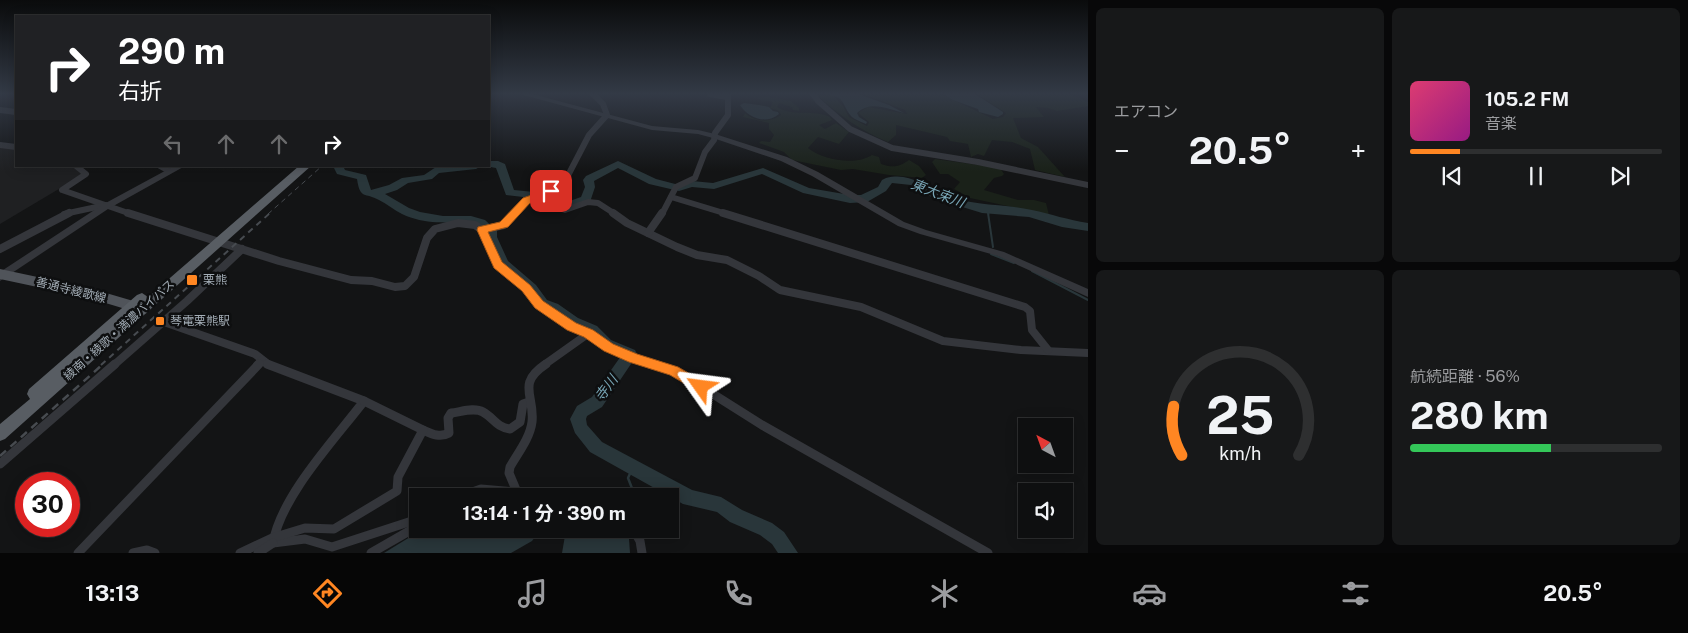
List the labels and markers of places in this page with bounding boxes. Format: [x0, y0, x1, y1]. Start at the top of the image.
pin [530, 170, 572, 212]
marker: 栗熊 [185, 273, 199, 287]
place label: 栗熊 [203, 273, 227, 287]
place label: 琴電栗熊駅 [170, 314, 230, 328]
marker: 琴電栗熊駅 [154, 315, 166, 327]

